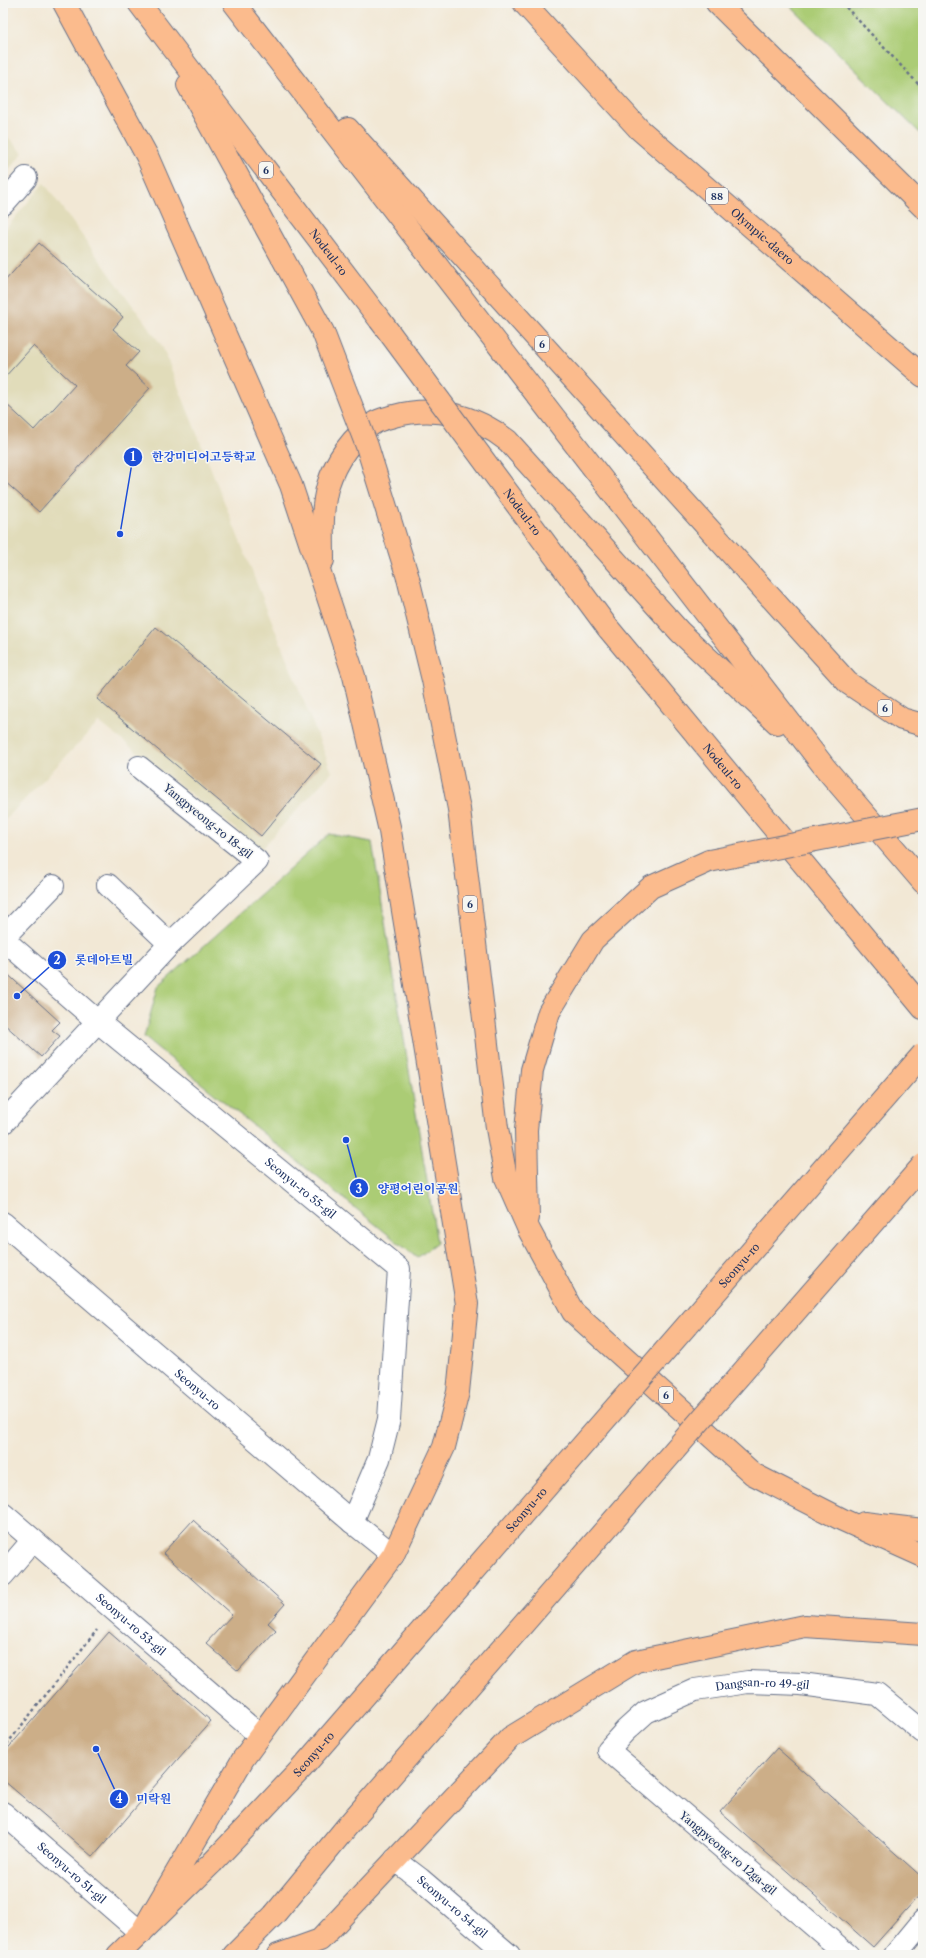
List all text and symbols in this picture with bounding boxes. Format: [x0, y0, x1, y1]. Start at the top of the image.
road number: 6 [259, 162, 273, 178]
road number: 88 [706, 188, 728, 204]
street label: Olympic-daero [728, 205, 797, 268]
street label: Nodeul-ro [306, 226, 351, 278]
road number: 6 [535, 336, 549, 352]
callout: 한강미디어고등학교 [123, 445, 264, 469]
text: 1 [130, 449, 136, 464]
text: 한강미디어고등학교 [152, 449, 257, 464]
street label: Nodeul-ro [500, 486, 544, 538]
road number: 6 [878, 700, 892, 716]
street label: Nodeul-ro [700, 741, 746, 792]
street label: Yangpyeong-ro 18-gil [160, 780, 256, 862]
road number: 6 [463, 896, 477, 912]
callout: 롯데아트빌 [47, 948, 141, 972]
text: 2 [53, 952, 61, 967]
text: 롯데아트빌 [75, 952, 133, 967]
street label: Seonyu-ro 55-gil [262, 1155, 339, 1222]
callout: 양평어린이공원 [349, 1176, 467, 1200]
text: 3 [356, 1181, 363, 1196]
text: 양평어린이공원 [377, 1181, 459, 1196]
street label: Seonyu-ro [716, 1240, 763, 1291]
street label: Seonyu-ro [172, 1366, 223, 1413]
road number: 6 [659, 1387, 673, 1403]
street label: Seonyu-ro [503, 1484, 550, 1535]
street label: Seonyu-ro 53-gil [93, 1590, 169, 1659]
street label: Dangsan-ro 49-gil [714, 1675, 811, 1694]
street label: Seonyu-ro [290, 1729, 337, 1780]
callout: 미락원 [109, 1787, 180, 1811]
text: 4 [115, 1791, 123, 1806]
text: 미락원 [137, 1791, 171, 1806]
street label: Yangpyeong-ro 12ga-gil [676, 1808, 780, 1898]
street label: Seonyu-ro 51-gil [34, 1839, 109, 1907]
street label: Seonyu-ro 54-gil [414, 1873, 491, 1941]

